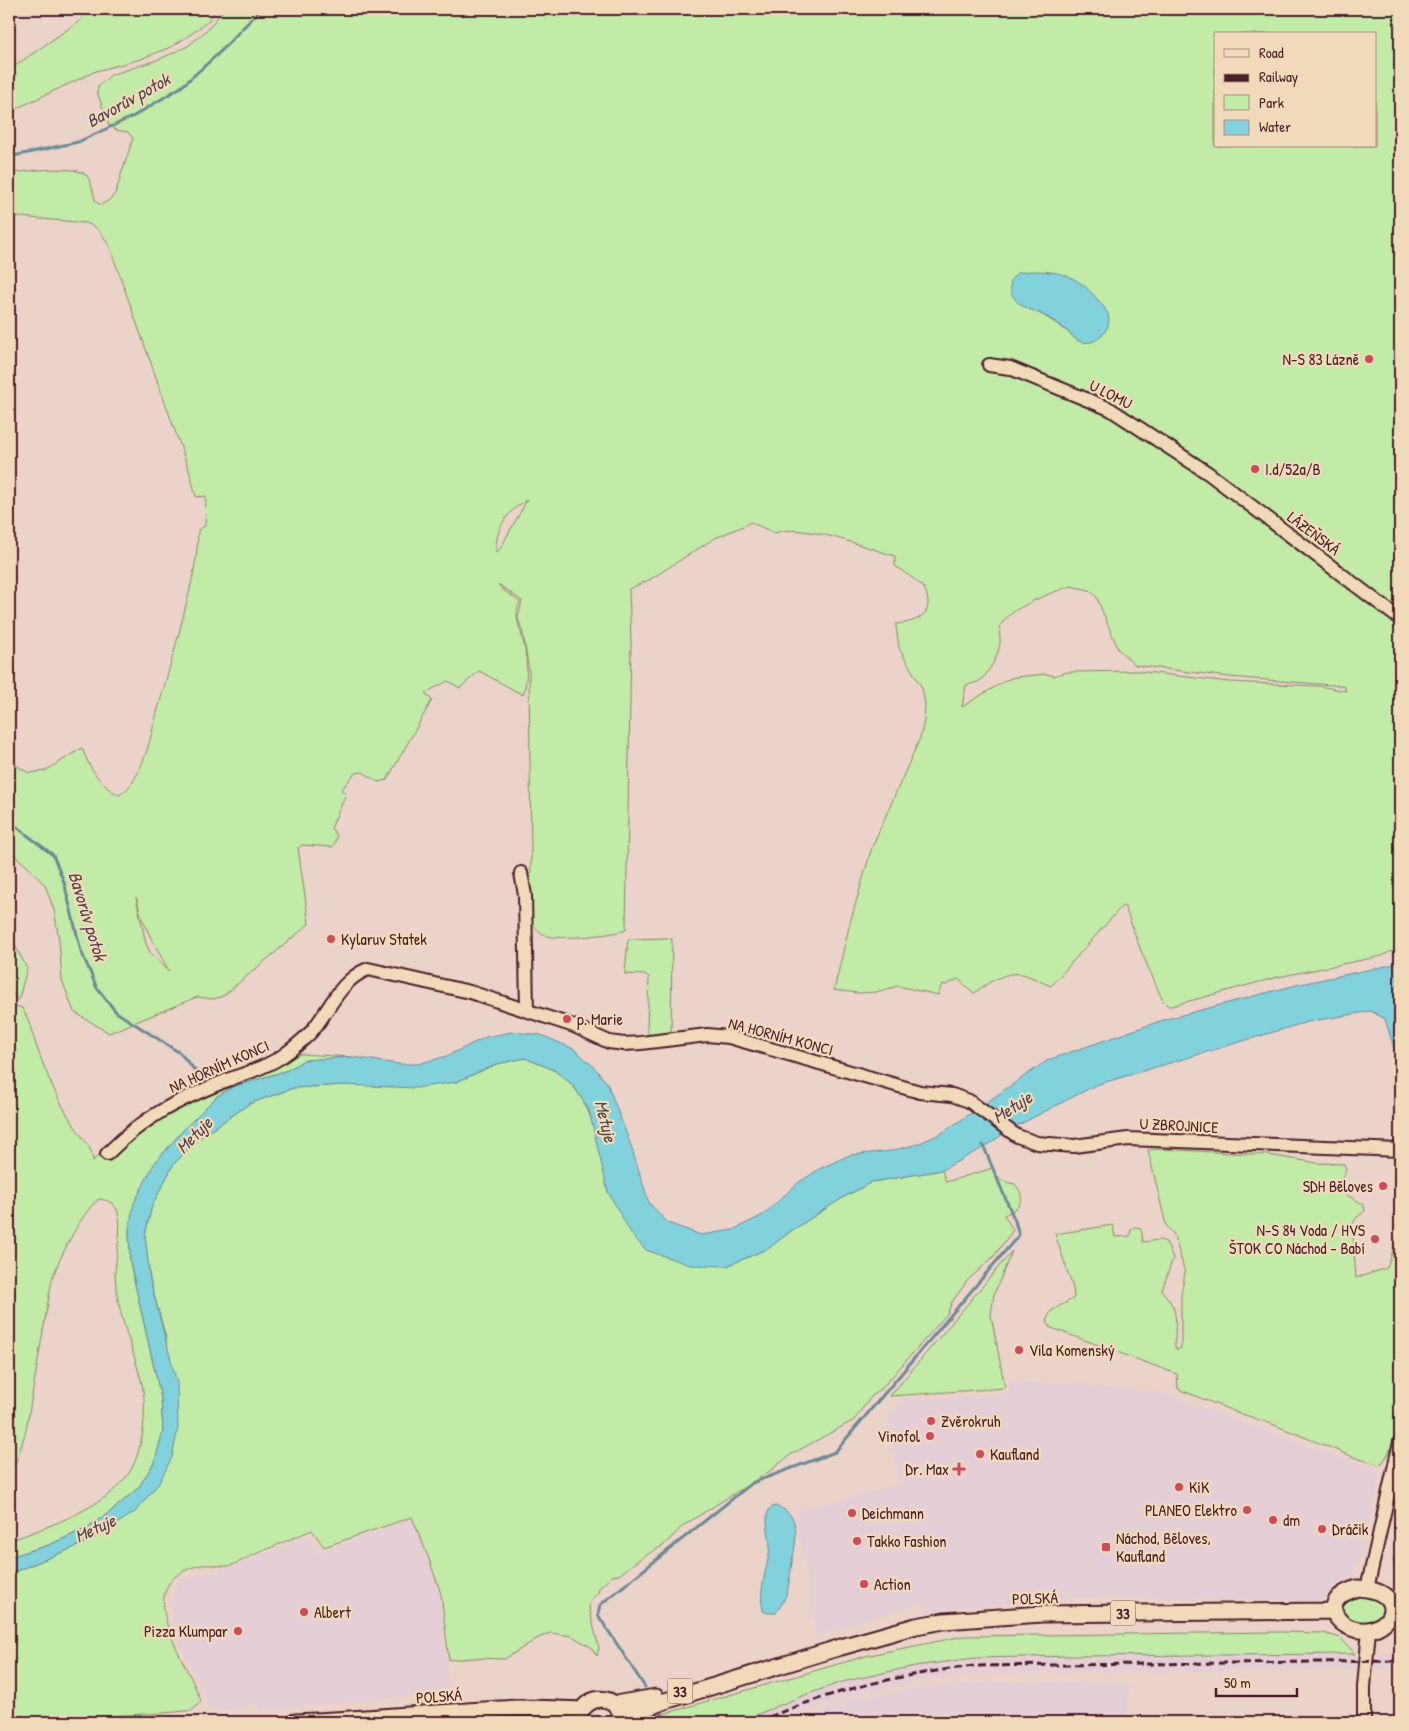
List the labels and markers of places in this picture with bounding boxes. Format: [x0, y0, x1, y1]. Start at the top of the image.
place label: N-S 83 Lázně [1283, 348, 1360, 370]
marker: N-S 83 Lázně [1363, 353, 1375, 365]
place label: I.d/52a/B [1265, 458, 1321, 480]
marker: I.d/52a/B [1249, 463, 1261, 475]
place label: Kylaruv Statek [341, 928, 427, 950]
marker: Kylaruv Statek [325, 933, 337, 945]
place label: p. Marie [577, 1008, 623, 1030]
marker: p. Marie [561, 1013, 573, 1025]
place label: SDH Běloves [1303, 1175, 1373, 1197]
marker: SDH Běloves [1377, 1180, 1389, 1192]
place label: N-S 84 Voda / HVS ŠTOK CO Náchod - Babí [1229, 1219, 1366, 1259]
marker: N-S 84 Voda / HVS ŠTOK CO Náchod - Babí [1369, 1233, 1381, 1245]
place label: Vila Komenský [1029, 1339, 1115, 1361]
marker: Vila Komenský [1013, 1344, 1025, 1356]
place label: Zvěrokruh [941, 1410, 1001, 1432]
marker: Zvěrokruh [925, 1415, 937, 1427]
place label: Vinofol [877, 1425, 921, 1447]
marker: Vinofol [924, 1430, 936, 1442]
place label: Kaufland [990, 1443, 1039, 1465]
marker: Kaufland [974, 1448, 986, 1460]
place label: Dr. Max [905, 1458, 949, 1480]
marker: Dr. Max [953, 1463, 965, 1475]
place label: KiK [1189, 1476, 1210, 1498]
marker: KiK [1173, 1481, 1185, 1493]
place label: PLANEO Elektro [1145, 1499, 1238, 1521]
place label: Deichmann [862, 1502, 924, 1524]
marker: PLANEO Elektro [1241, 1504, 1253, 1516]
marker: Deichmann [846, 1507, 858, 1519]
place label: dm [1283, 1509, 1300, 1531]
marker: dm [1267, 1514, 1279, 1526]
place label: Dráčik [1332, 1518, 1369, 1540]
marker: Dráčik [1316, 1523, 1328, 1535]
place label: Náchod, Běloves, Kaufland [1116, 1527, 1211, 1567]
place label: Takko Fashion [867, 1530, 947, 1552]
marker: Takko Fashion [851, 1535, 863, 1547]
marker: Náchod, Běloves, Kaufland [1100, 1541, 1112, 1553]
place label: Action [874, 1573, 911, 1595]
marker: Action [858, 1578, 870, 1590]
place label: Albert [314, 1601, 351, 1623]
marker: Albert [298, 1606, 310, 1618]
place label: Pizza Klumpar [144, 1620, 228, 1642]
marker: Pizza Klumpar [232, 1625, 244, 1637]

